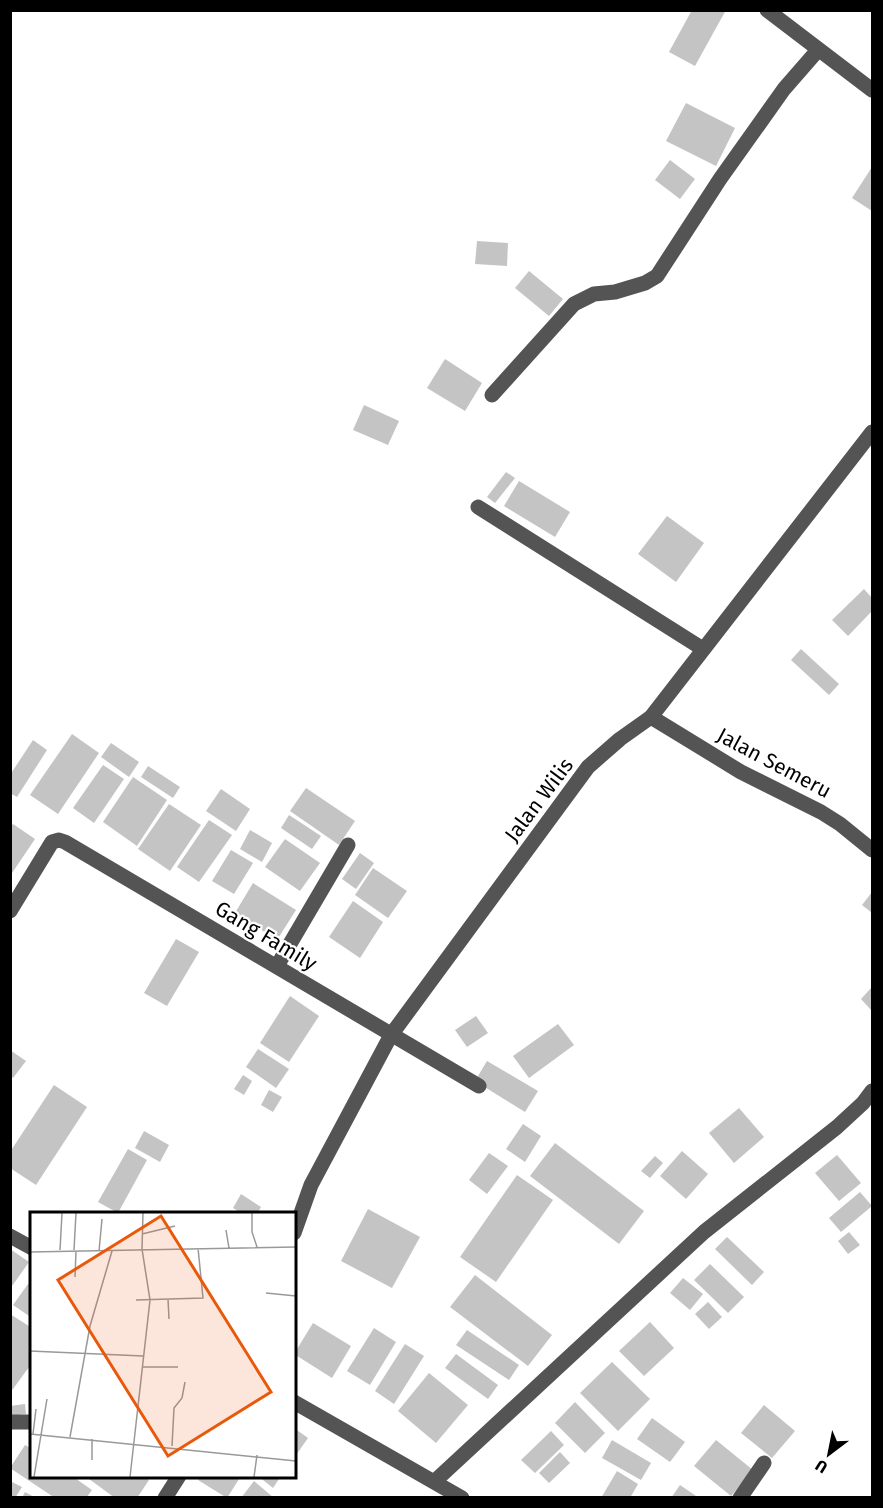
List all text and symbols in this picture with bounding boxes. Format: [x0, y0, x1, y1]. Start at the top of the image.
street label: Jalan Semeru [712, 722, 836, 804]
street label: Jalan Wilis [499, 753, 579, 847]
street label: Gang Family [210, 895, 322, 977]
inset map [30, 1212, 296, 1478]
north arrow [799, 1424, 859, 1484]
text: U [812, 1455, 831, 1477]

